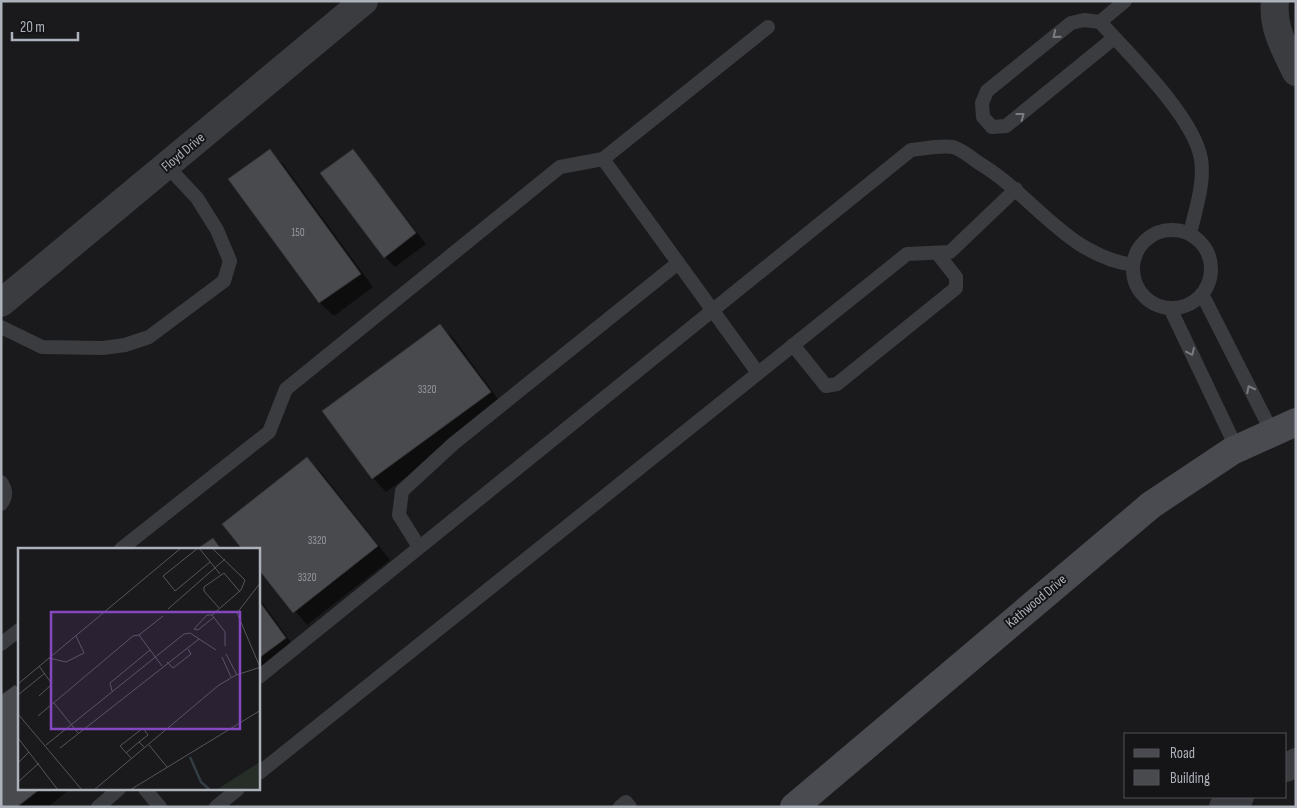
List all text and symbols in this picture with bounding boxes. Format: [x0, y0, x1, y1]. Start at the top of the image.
scale bar [12, 10, 79, 42]
text: 20 m [20, 18, 45, 37]
one-way arrow [1053, 29, 1062, 38]
one-way arrow [1015, 113, 1025, 122]
street label: Floyd Drive [158, 129, 208, 175]
house number: 150 [291, 226, 305, 239]
one-way arrow [1184, 347, 1195, 356]
house number: 3320 [418, 383, 436, 396]
one-way arrow [1246, 385, 1256, 394]
house number: 3320 [308, 534, 326, 547]
inset map [18, 548, 260, 790]
house number: 3320 [298, 571, 316, 584]
street label: Kathwood Drive [1002, 571, 1070, 631]
legend [1124, 733, 1287, 798]
text: Road [1170, 744, 1195, 763]
text: Building [1170, 769, 1210, 788]

